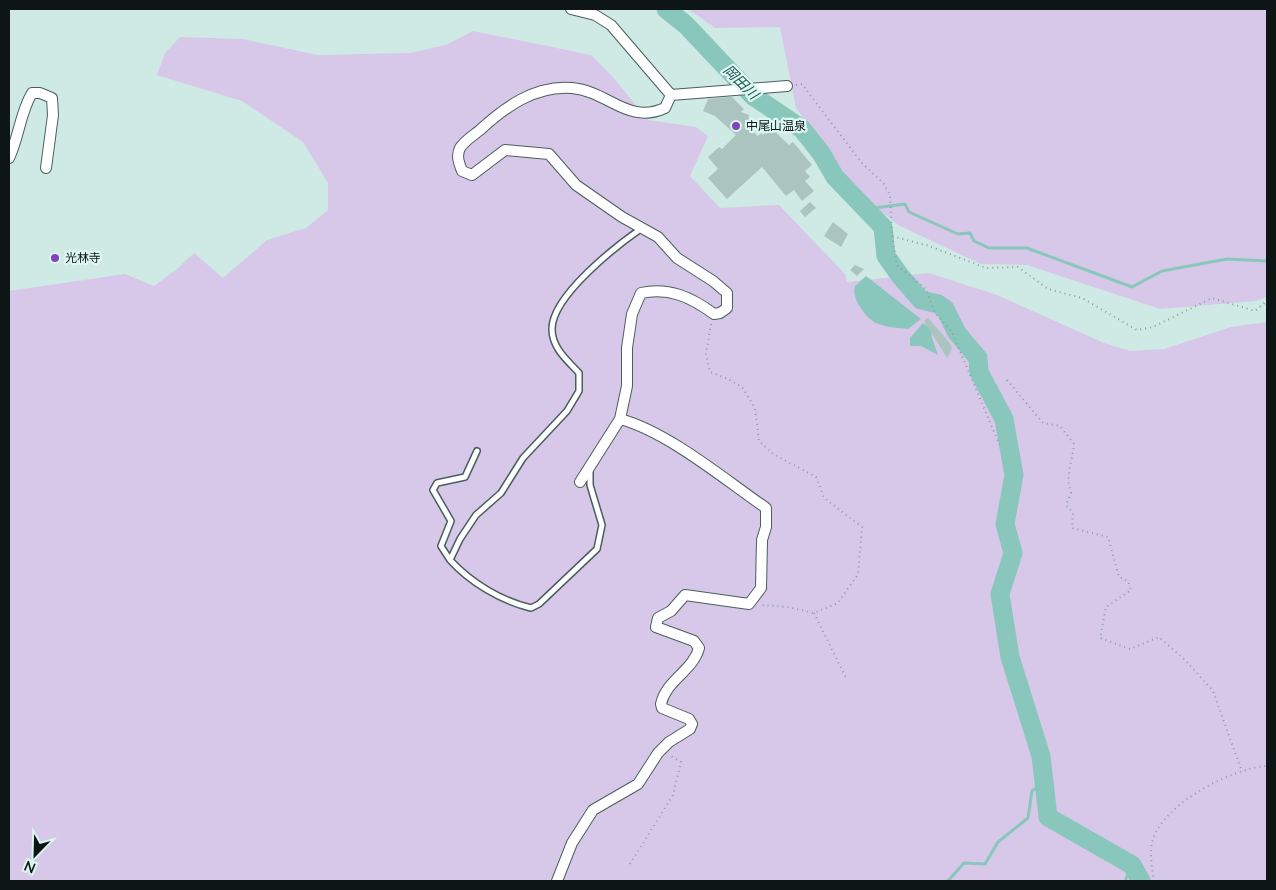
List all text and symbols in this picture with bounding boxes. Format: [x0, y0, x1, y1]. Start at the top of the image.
water label: 岡田川 [720, 61, 764, 104]
place label: 中尾山温泉 [746, 118, 806, 133]
marker: 中尾山温泉 [730, 120, 742, 132]
place label: 光林寺 [65, 250, 101, 265]
marker: 光林寺 [49, 252, 61, 264]
north arrow [10, 830, 60, 880]
text: N [21, 857, 38, 877]

